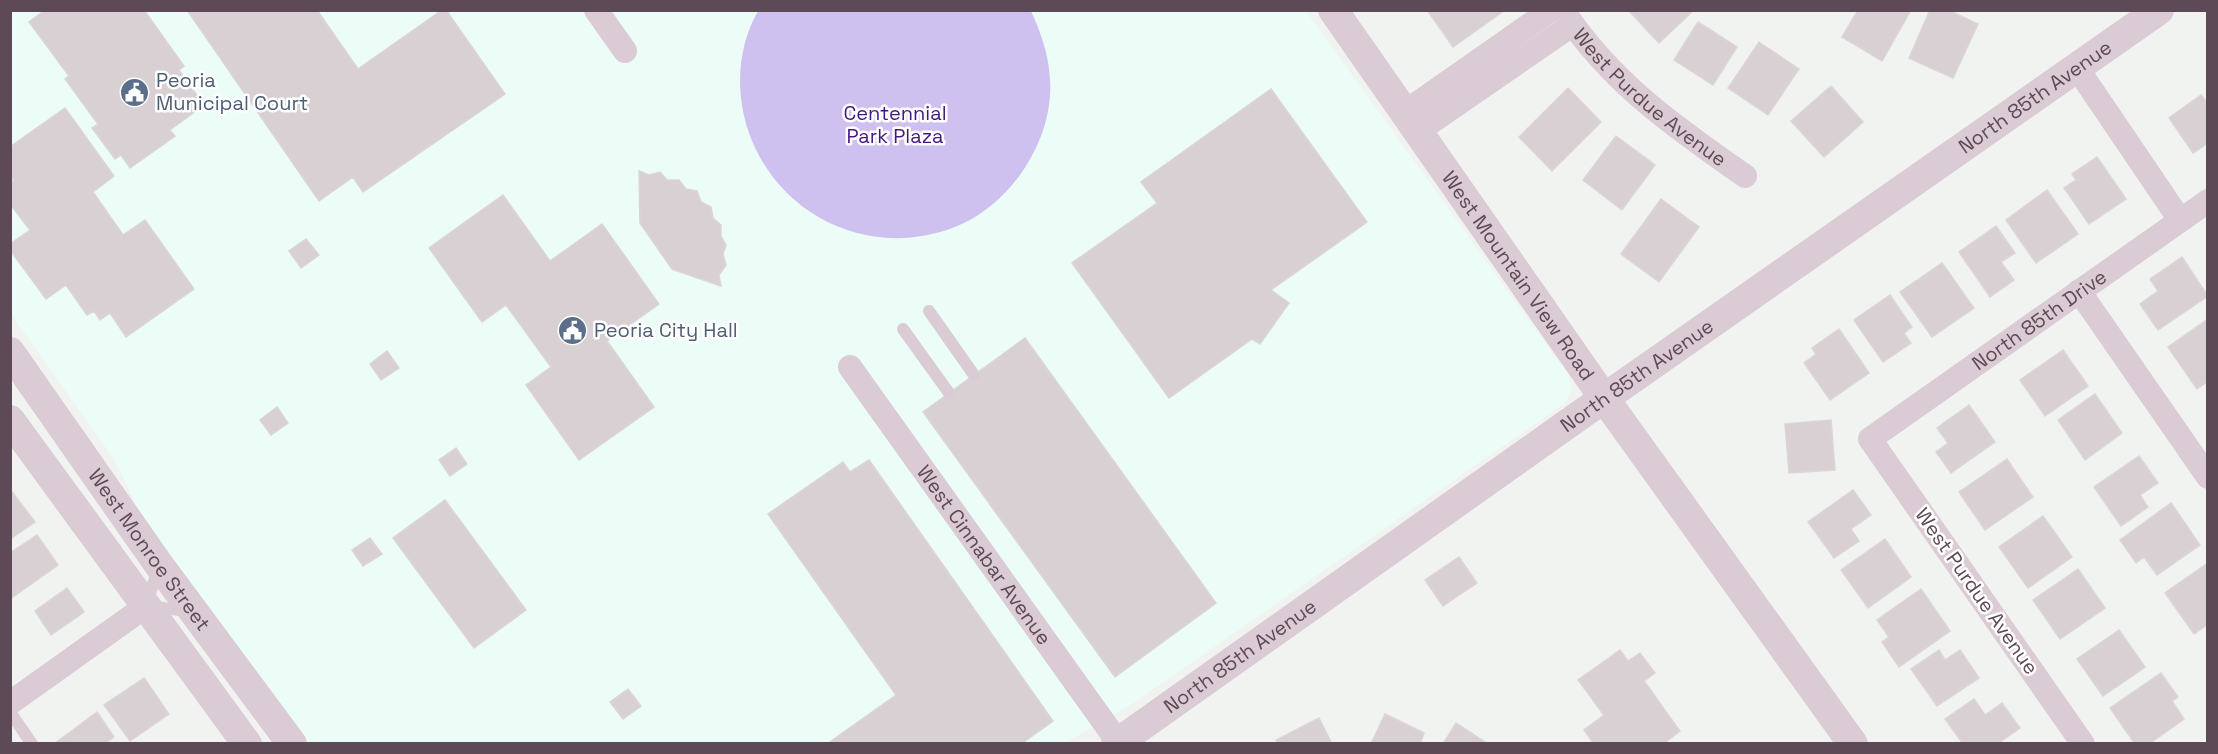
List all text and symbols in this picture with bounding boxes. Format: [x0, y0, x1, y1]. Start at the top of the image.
street label: West Purdue Avenue [1567, 23, 1732, 172]
street label: North 85th Avenue [1953, 34, 2117, 159]
place label: Peoria Municipal Court [156, 67, 308, 116]
public building icon: Peoria Municipal Court [119, 76, 151, 108]
park label: Centennial Park Plaza [843, 100, 947, 149]
street label: West Mountain View Road [1436, 166, 1601, 385]
street label: North 85th Drive [1967, 263, 2112, 376]
street label: North 85th Avenue [1555, 313, 1718, 438]
public building icon: Peoria City Hall [557, 314, 589, 346]
place label: Peoria City Hall [594, 317, 738, 343]
street label: West Cinnabar Avenue [911, 460, 1057, 650]
street label: West Monroe Street [83, 464, 216, 636]
street label: West Purdue Avenue [1910, 503, 2044, 679]
street label: North 85th Avenue [1159, 593, 1321, 719]

